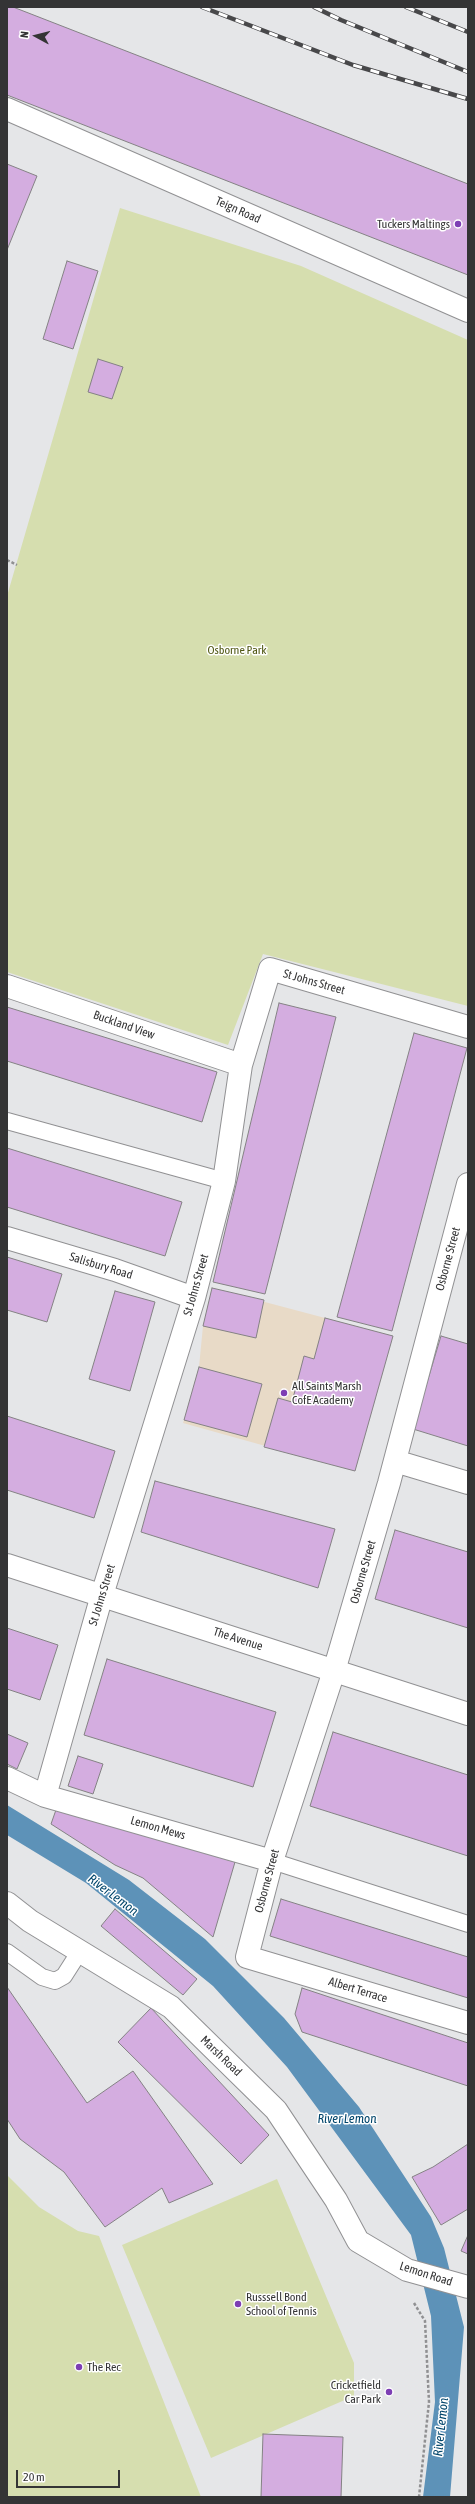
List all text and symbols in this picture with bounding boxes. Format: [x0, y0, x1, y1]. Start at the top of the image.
north arrow [16, 16, 56, 56]
text: N [18, 31, 30, 38]
street label: Teign Road [213, 194, 263, 226]
place label: Tuckers Maltings [377, 217, 450, 231]
marker: Tuckers Maltings [453, 219, 463, 229]
park label: Osborne Park [207, 643, 267, 657]
street label: St Johns Street [282, 966, 346, 998]
street label: Buckland View [91, 1008, 157, 1042]
street label: Osborne Street [433, 1226, 463, 1292]
street label: Salisbury Road [68, 1250, 134, 1282]
street label: St Johns Street [180, 1253, 212, 1317]
place label: All Saints Marsh CofE Academy [292, 1379, 362, 1407]
marker: All Saints Marsh CofE Academy [279, 1388, 289, 1398]
street label: Osborne Street [347, 1539, 379, 1605]
street label: St Johns Street [86, 1563, 118, 1627]
street label: The Avenue [211, 1624, 265, 1654]
street label: Lemon Mews [129, 1813, 187, 1843]
street label: Osborne Street [252, 1848, 282, 1914]
water label: River Lemon [85, 1871, 141, 1919]
street label: Albert Terrace [327, 1974, 389, 2006]
street label: Marsh Road [197, 2033, 245, 2079]
water label: River Lemon [318, 2111, 376, 2127]
street label: Lemon Road [398, 2259, 454, 2289]
place label: Russsell Bond School of Tennis [246, 2290, 317, 2318]
marker: Russsell Bond School of Tennis [233, 2299, 243, 2309]
place label: The Rec [87, 2360, 121, 2374]
marker: The Rec [74, 2362, 84, 2372]
place label: Cricketfield Car Park [331, 2378, 381, 2406]
marker: Cricketfield Car Park [384, 2387, 394, 2397]
water label: River Lemon [430, 2397, 452, 2457]
scale bar [18, 2462, 122, 2488]
text: 20 m [23, 2470, 45, 2484]

